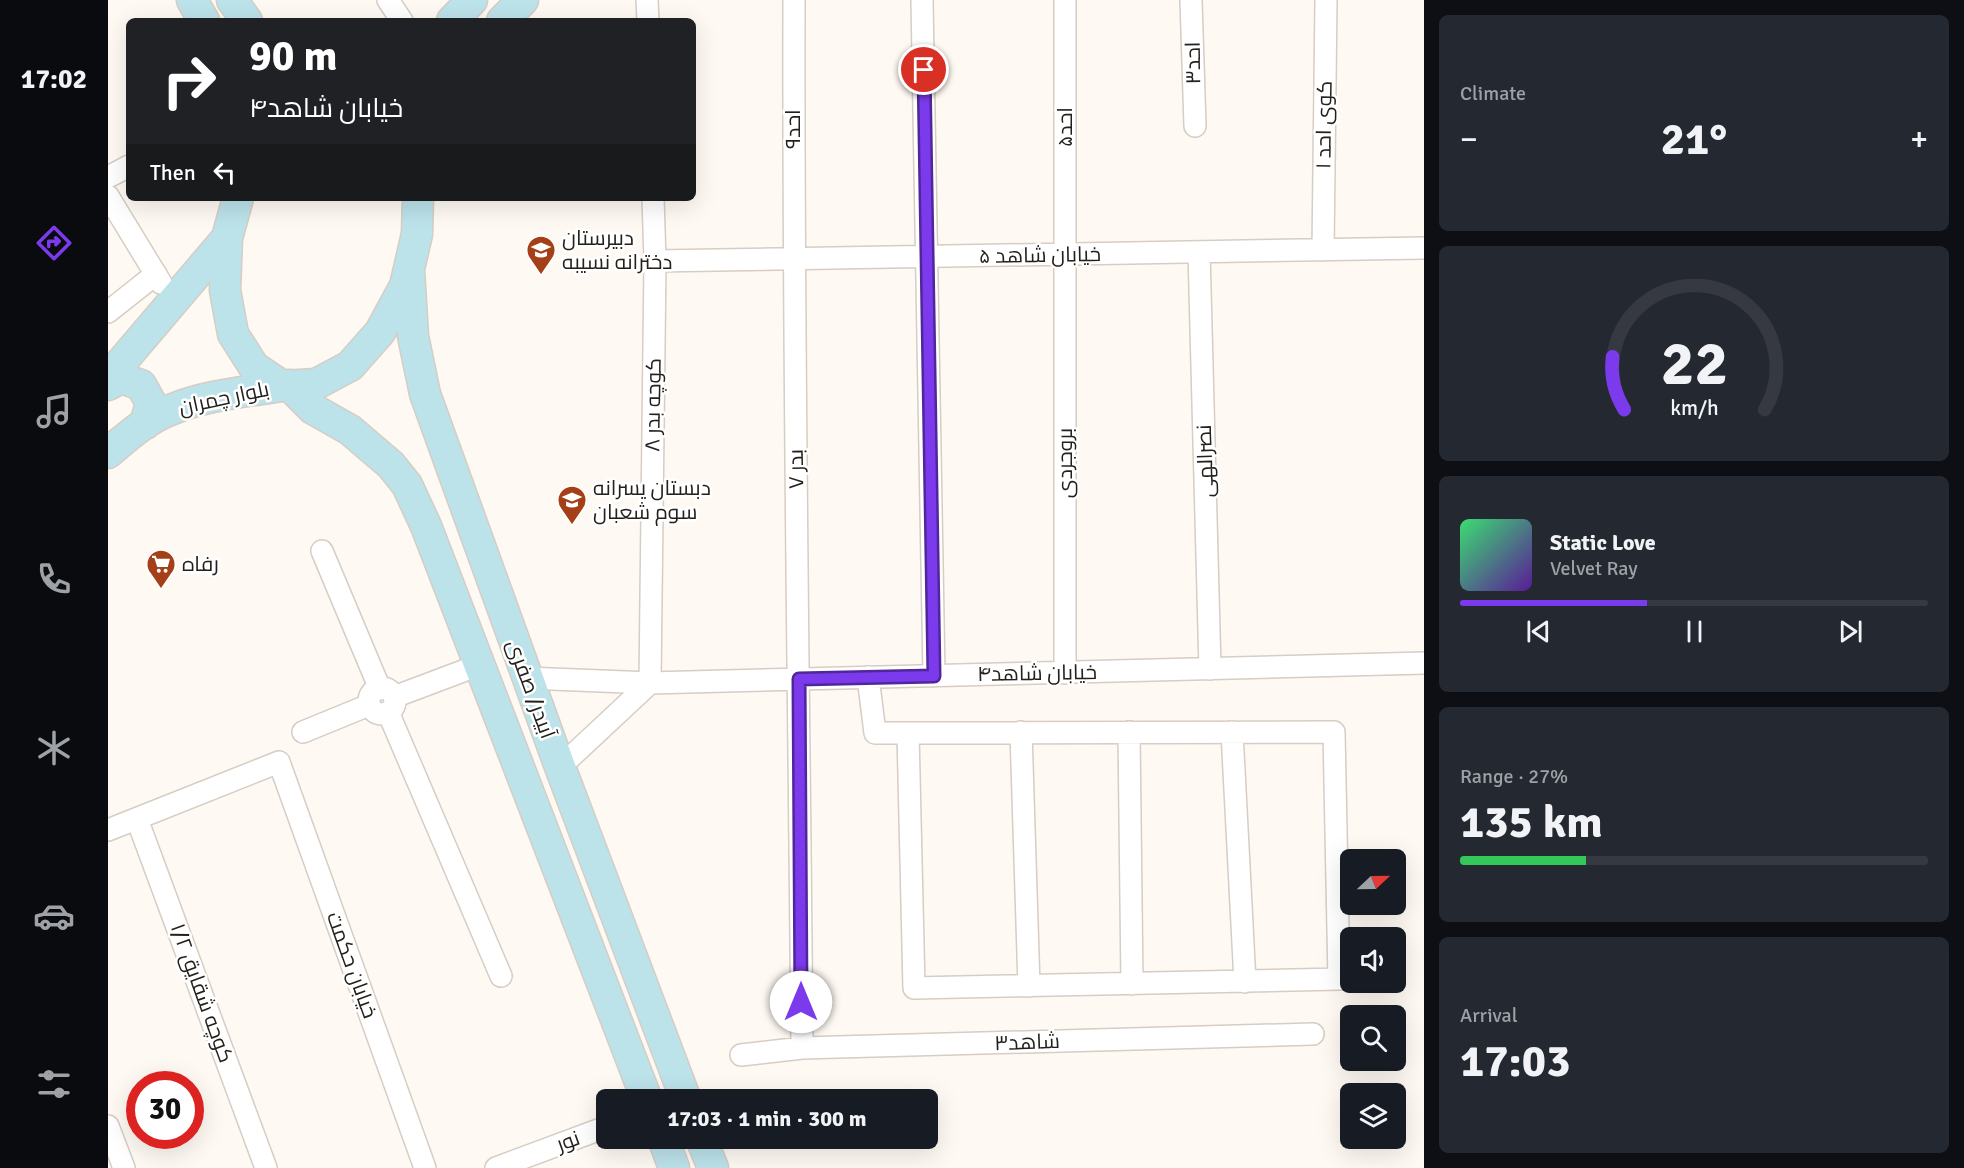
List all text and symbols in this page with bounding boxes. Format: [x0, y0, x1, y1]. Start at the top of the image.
text: 90 m [249, 31, 338, 82]
street label: احد۳ [1180, 41, 1206, 85]
icon: right [150, 42, 228, 120]
pin [898, 44, 949, 95]
icon: arrive [907, 53, 940, 86]
text: 17:02 [21, 63, 87, 96]
street label: کوی احد ۱ [1310, 81, 1338, 169]
text: Climate [1460, 81, 1526, 106]
text: خیابان شاهد۴ [249, 92, 403, 125]
street label: احد۵ [1052, 107, 1078, 147]
street label: احد۹ [780, 109, 806, 149]
text: 21° [1661, 112, 1727, 167]
text: − [1460, 119, 1478, 160]
text: + [1910, 119, 1928, 160]
icon: left [208, 156, 241, 189]
text: Then [150, 159, 196, 186]
icon: directions [33, 222, 75, 264]
place label: دبیرستان دخترانه نسیبه [562, 225, 672, 275]
school or university icon: دبیرستان دخترانه نسیبه [525, 234, 557, 276]
street label: خیابان شاهد ۵ [979, 241, 1101, 269]
text: 22 [1660, 326, 1728, 403]
street label: کوچه بدر ۸ [639, 358, 668, 452]
street label: بلوار چمران [176, 376, 272, 421]
icon: music [33, 390, 75, 432]
text: km/h [1670, 396, 1718, 422]
street label: نصرالهی [1191, 424, 1219, 498]
street label: بروجردی [1052, 428, 1078, 498]
street label: بدر ۷ [783, 449, 809, 489]
place label: دبستان پسرانه سوم شعبان [593, 475, 711, 526]
school or university icon: دبستان پسرانه سوم شعبان [556, 484, 588, 526]
text: Static Love [1550, 529, 1656, 556]
supermarket icon: رفاه [145, 548, 177, 590]
place label: رفاه [182, 551, 219, 577]
text: Velvet Ray [1550, 556, 1638, 581]
icon: phone [33, 558, 75, 600]
icon: previous [1522, 615, 1555, 648]
icon: pause [1678, 615, 1711, 648]
icon: next [1834, 615, 1867, 648]
street label: آبیدر/ صفری [501, 636, 561, 742]
street label: خیابان شاهد۴ [977, 659, 1097, 687]
icon: climate [33, 727, 75, 769]
text: Range · 27% [1460, 764, 1568, 789]
text: 135 km [1460, 795, 1603, 850]
north arrow [1340, 849, 1406, 915]
map controls [1340, 849, 1406, 1149]
icon: car [33, 895, 75, 937]
street label: خیابان حکمت [321, 908, 383, 1022]
street label: کوچه شقایق ۱/۲ [164, 920, 239, 1066]
button: sound [1340, 927, 1406, 993]
position arrow [769, 970, 833, 1034]
text: Arrival [1460, 1003, 1518, 1028]
button: search [1340, 1005, 1406, 1071]
street label: شاهد۳ [994, 1028, 1060, 1056]
text: 17:03 [1460, 1034, 1570, 1089]
icon: filters [33, 1063, 75, 1105]
speed limit sign: 30 [126, 1071, 204, 1149]
button: layers [1340, 1083, 1406, 1149]
text: 17:03 · 1 min · 300 m [667, 1105, 867, 1132]
street label: نور [552, 1125, 583, 1158]

